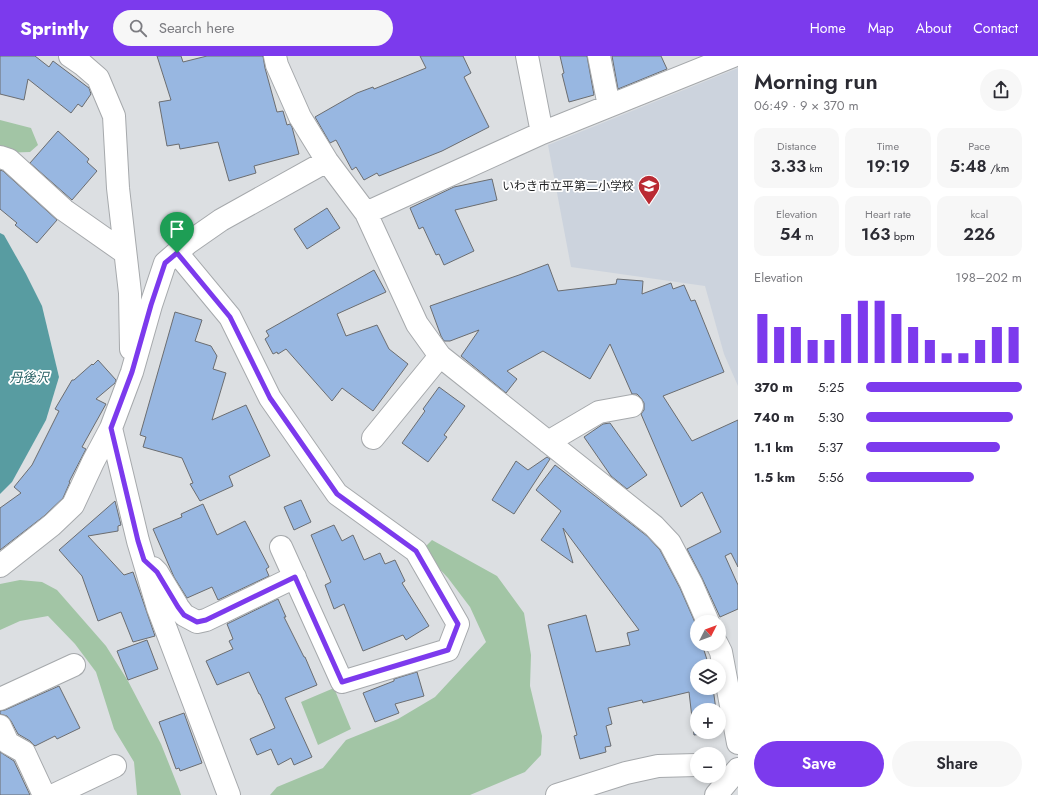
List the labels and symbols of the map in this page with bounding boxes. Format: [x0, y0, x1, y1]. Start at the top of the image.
school or university icon: いわき市立平第二小学校 [636, 173, 662, 206]
place label: いわき市立平第二小学校 [502, 177, 634, 195]
pin [160, 212, 194, 253]
water label: 丹後沢 [9, 368, 50, 387]
north arrow [690, 615, 726, 651]

